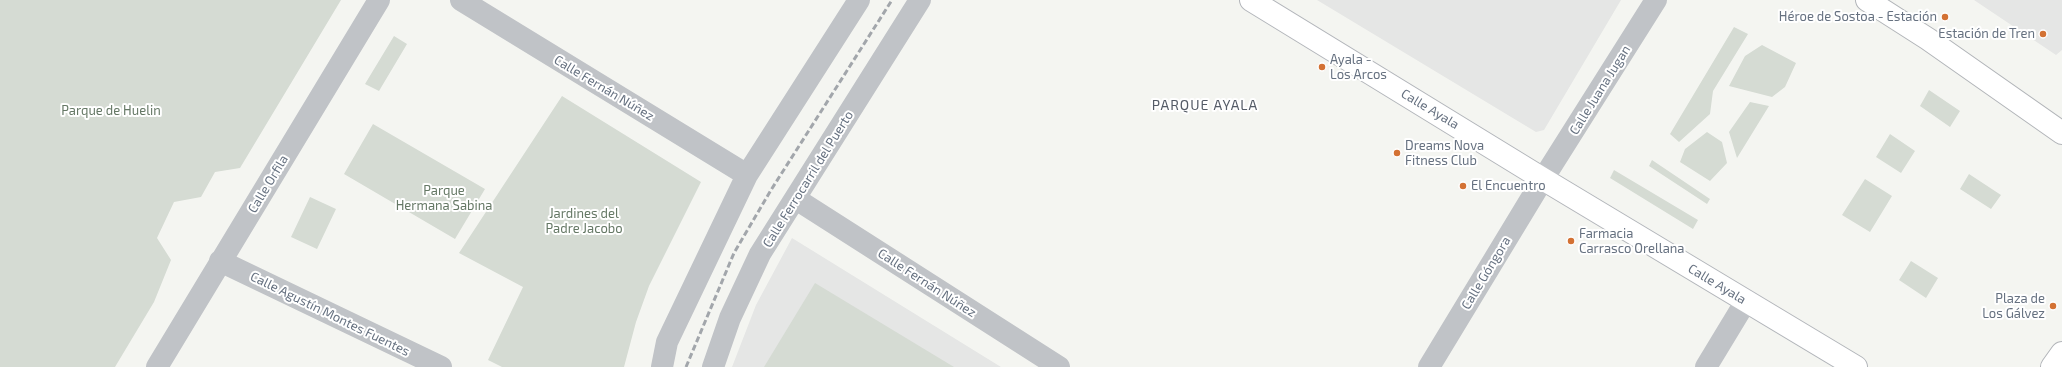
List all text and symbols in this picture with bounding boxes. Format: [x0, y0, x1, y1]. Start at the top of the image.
place label: Héroe de Sostoa - Estación [1779, 9, 1937, 25]
marker: Héroe de Sostoa - Estación [1940, 12, 1950, 22]
place label: Estación de Tren [1938, 26, 2035, 42]
marker: Estación de Tren [2038, 29, 2048, 39]
street label: Calle Juana Jugan [1566, 42, 1634, 138]
street label: Calle Fernán Núñez [551, 52, 657, 124]
place label: Ayala - Los Arcos [1330, 52, 1387, 83]
marker: Ayala - Los Arcos [1317, 62, 1327, 72]
street label: Calle Ayala [1398, 86, 1462, 132]
district label: PARQUE AYALA [1152, 97, 1258, 113]
park label: Parque de Huelin [61, 103, 161, 119]
street label: Calle Ferrocarril del Puerto [759, 108, 857, 250]
place label: Dreams Nova Fitness Club [1405, 138, 1484, 169]
marker: Dreams Nova Fitness Club [1392, 148, 1402, 158]
street label: Calle Orfila [245, 152, 291, 216]
place label: El Encuentro [1471, 178, 1546, 194]
marker: El Encuentro [1458, 181, 1468, 191]
park label: Parque Hermana Sabina [396, 183, 492, 214]
park label: Jardines del Padre Jacobo [545, 206, 623, 237]
place label: Farmacia Carrasco Orellana [1579, 226, 1685, 257]
street label: Calle Góngora [1458, 234, 1514, 312]
marker: Farmacia Carrasco Orellana [1566, 236, 1576, 246]
street label: Calle Fernán Núñez [875, 245, 979, 321]
street label: Calle Ayala [1685, 261, 1749, 307]
street label: Calle Agustín Montes Fuentes [248, 269, 412, 359]
place label: Plaza de Los Gálvez [1982, 291, 2045, 322]
marker: Plaza de Los Gálvez [2048, 301, 2058, 311]

